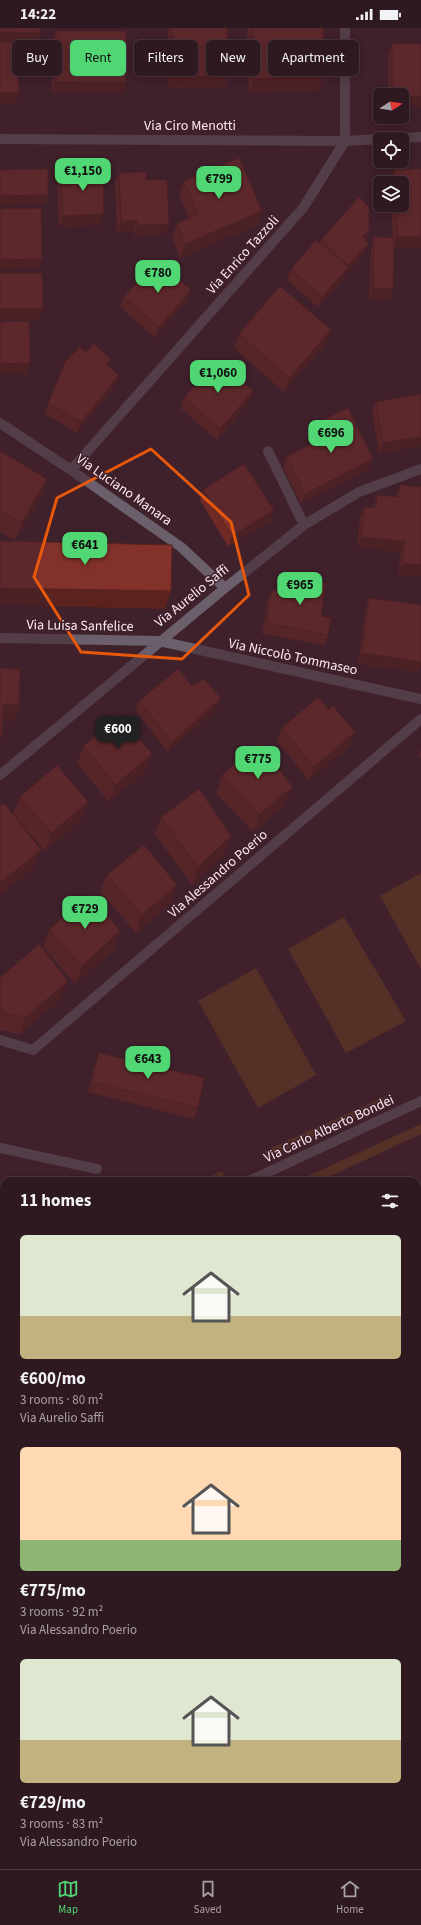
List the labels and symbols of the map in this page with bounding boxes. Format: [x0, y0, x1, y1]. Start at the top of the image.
north arrow [373, 88, 409, 124]
street label: Via Ciro Menotti [144, 116, 236, 136]
pin: €1,150 [50, 158, 116, 192]
pin: €799 [195, 166, 243, 200]
street label: Via Enrico Tazzoli [202, 211, 284, 299]
pin: €780 [134, 260, 182, 294]
pin: €1,060 [185, 360, 251, 394]
pin: €696 [307, 420, 355, 454]
street label: Via Luciano Manara [72, 449, 176, 531]
pin: €641 [61, 532, 109, 566]
street label: Via Aurelio Saffi [150, 560, 234, 632]
pin: €965 [276, 572, 324, 606]
street label: Via Luisa Sanfelice [26, 615, 134, 637]
street label: Via Niccolò Tommaseo [227, 634, 359, 680]
pin: €600 [94, 716, 142, 750]
pin: €775 [234, 746, 282, 780]
street label: Via Alessandro Poerio [164, 825, 272, 923]
pin: €729 [61, 896, 109, 930]
pin: €643 [124, 1046, 172, 1080]
street label: Via Carlo Alberto Bondei [261, 1090, 397, 1168]

